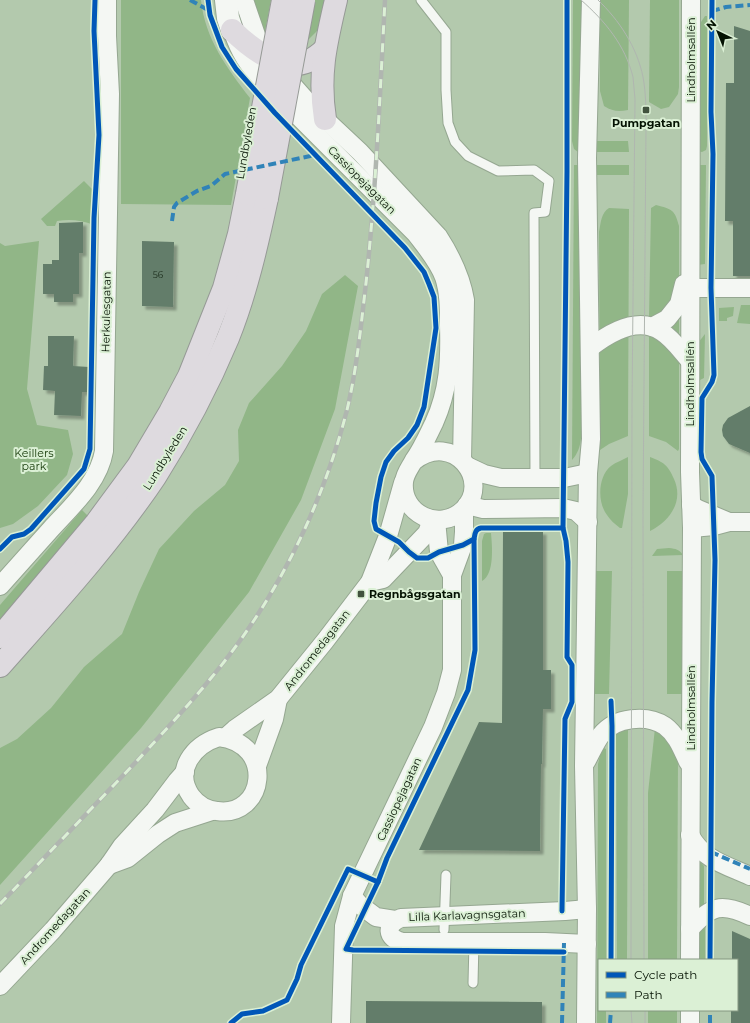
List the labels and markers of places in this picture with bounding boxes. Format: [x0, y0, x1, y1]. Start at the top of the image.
marker: Pumpgatan [641, 105, 651, 115]
place label: Pumpgatan [612, 116, 680, 130]
place label: Regnbågsgatan [369, 587, 461, 601]
marker: Regnbågsgatan [356, 589, 366, 599]

